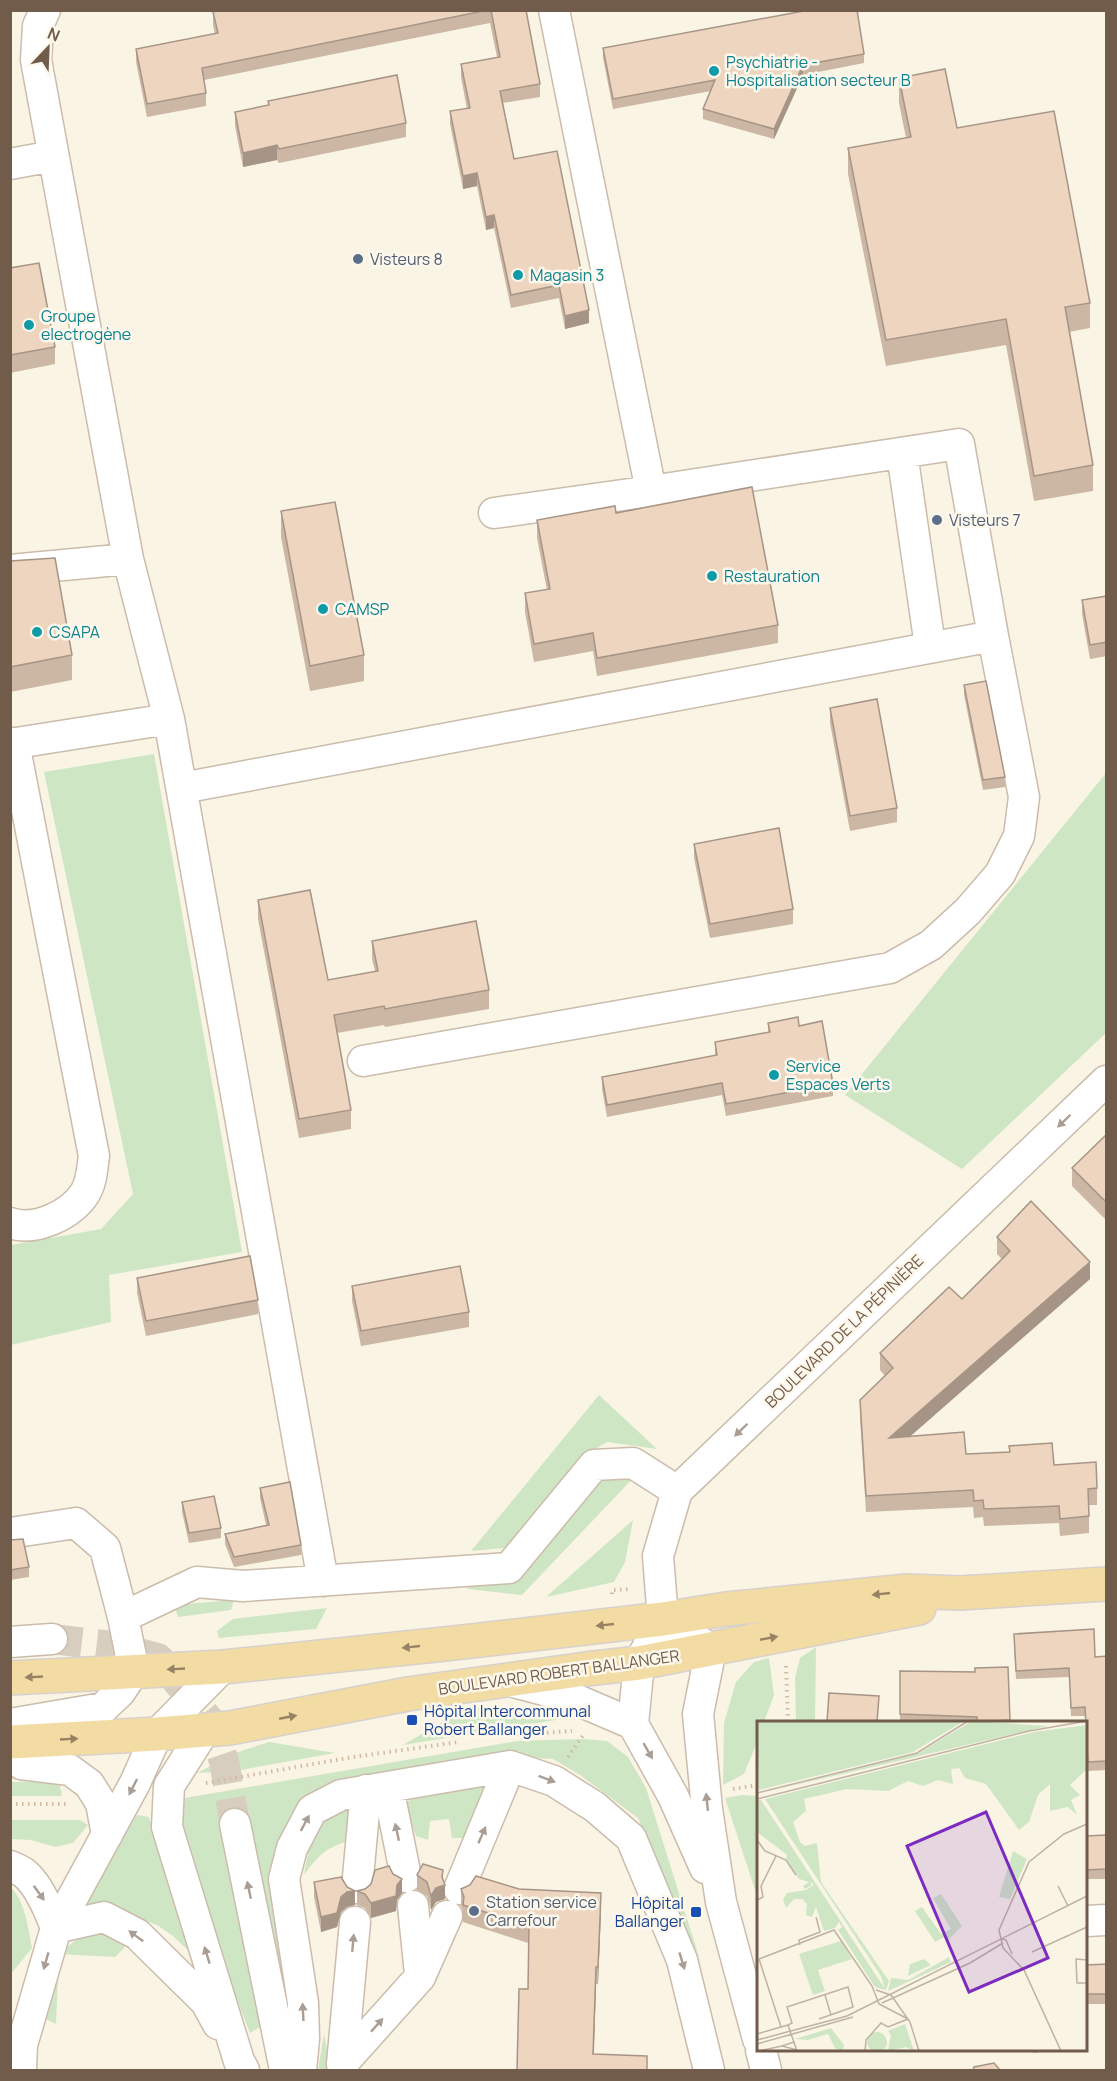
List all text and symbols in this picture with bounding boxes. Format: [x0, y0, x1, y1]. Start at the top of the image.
north arrow [18, 18, 78, 78]
text: N [44, 22, 63, 47]
place label: Psychiatrie - Hospitalisation secteur B [726, 51, 911, 91]
marker: Psychiatrie - Hospitalisation secteur B [707, 64, 721, 78]
place label: Visteurs 8 [370, 248, 443, 270]
marker: Visteurs 8 [351, 252, 365, 266]
place label: Magasin 3 [530, 264, 604, 286]
marker: Magasin 3 [511, 268, 525, 282]
place label: Groupe electrogène [41, 305, 131, 345]
marker: Groupe electrogène [22, 318, 36, 332]
place label: Visteurs 7 [949, 509, 1021, 531]
marker: Visteurs 7 [930, 513, 944, 527]
place label: Restauration [724, 565, 820, 587]
marker: Restauration [705, 569, 719, 583]
place label: CAMSP [335, 598, 390, 620]
marker: CAMSP [316, 602, 330, 616]
place label: CSAPA [49, 621, 100, 643]
marker: CSAPA [30, 625, 44, 639]
place label: Service Espaces Verts [786, 1055, 890, 1095]
marker: Service Espaces Verts [767, 1068, 781, 1082]
one-way arrow [1058, 1114, 1072, 1128]
street label: BOULEVARD DE LA PÉPINIÈRE [760, 1249, 928, 1413]
one-way arrow [733, 1423, 748, 1437]
one-way arrow [871, 1589, 890, 1599]
one-way arrow [596, 1620, 615, 1630]
one-way arrow [760, 1633, 779, 1642]
one-way arrow [402, 1642, 421, 1652]
street label: BOULEVARD ROBERT BALLANGER [437, 1644, 681, 1700]
one-way arrow [166, 1665, 185, 1674]
one-way arrow [24, 1672, 43, 1682]
place label: Hôpital Intercommunal Robert Ballanger [424, 1700, 591, 1740]
one-way arrow [278, 1712, 297, 1721]
marker: Hôpital Intercommunal Robert Ballanger [405, 1713, 419, 1727]
inset map [757, 1721, 1087, 2051]
one-way arrow [59, 1734, 78, 1743]
one-way arrow [643, 1743, 653, 1760]
one-way arrow [538, 1774, 556, 1784]
one-way arrow [128, 1778, 138, 1796]
one-way arrow [702, 1793, 712, 1812]
one-way arrow [300, 1814, 310, 1831]
one-way arrow [392, 1822, 401, 1841]
one-way arrow [478, 1826, 487, 1844]
one-way arrow [243, 1880, 253, 1899]
one-way arrow [33, 1884, 45, 1900]
place label: Station service Carrefour [486, 1891, 597, 1931]
place label: Hôpital Ballanger [615, 1892, 684, 1932]
marker: Station service Carrefour [467, 1904, 481, 1918]
marker: Hôpital Ballanger [689, 1905, 703, 1919]
one-way arrow [129, 1930, 145, 1942]
one-way arrow [348, 1934, 358, 1953]
one-way arrow [201, 1946, 211, 1964]
one-way arrow [41, 1952, 51, 1970]
one-way arrow [678, 1952, 687, 1970]
one-way arrow [298, 2003, 308, 2022]
one-way arrow [370, 2018, 384, 2033]

